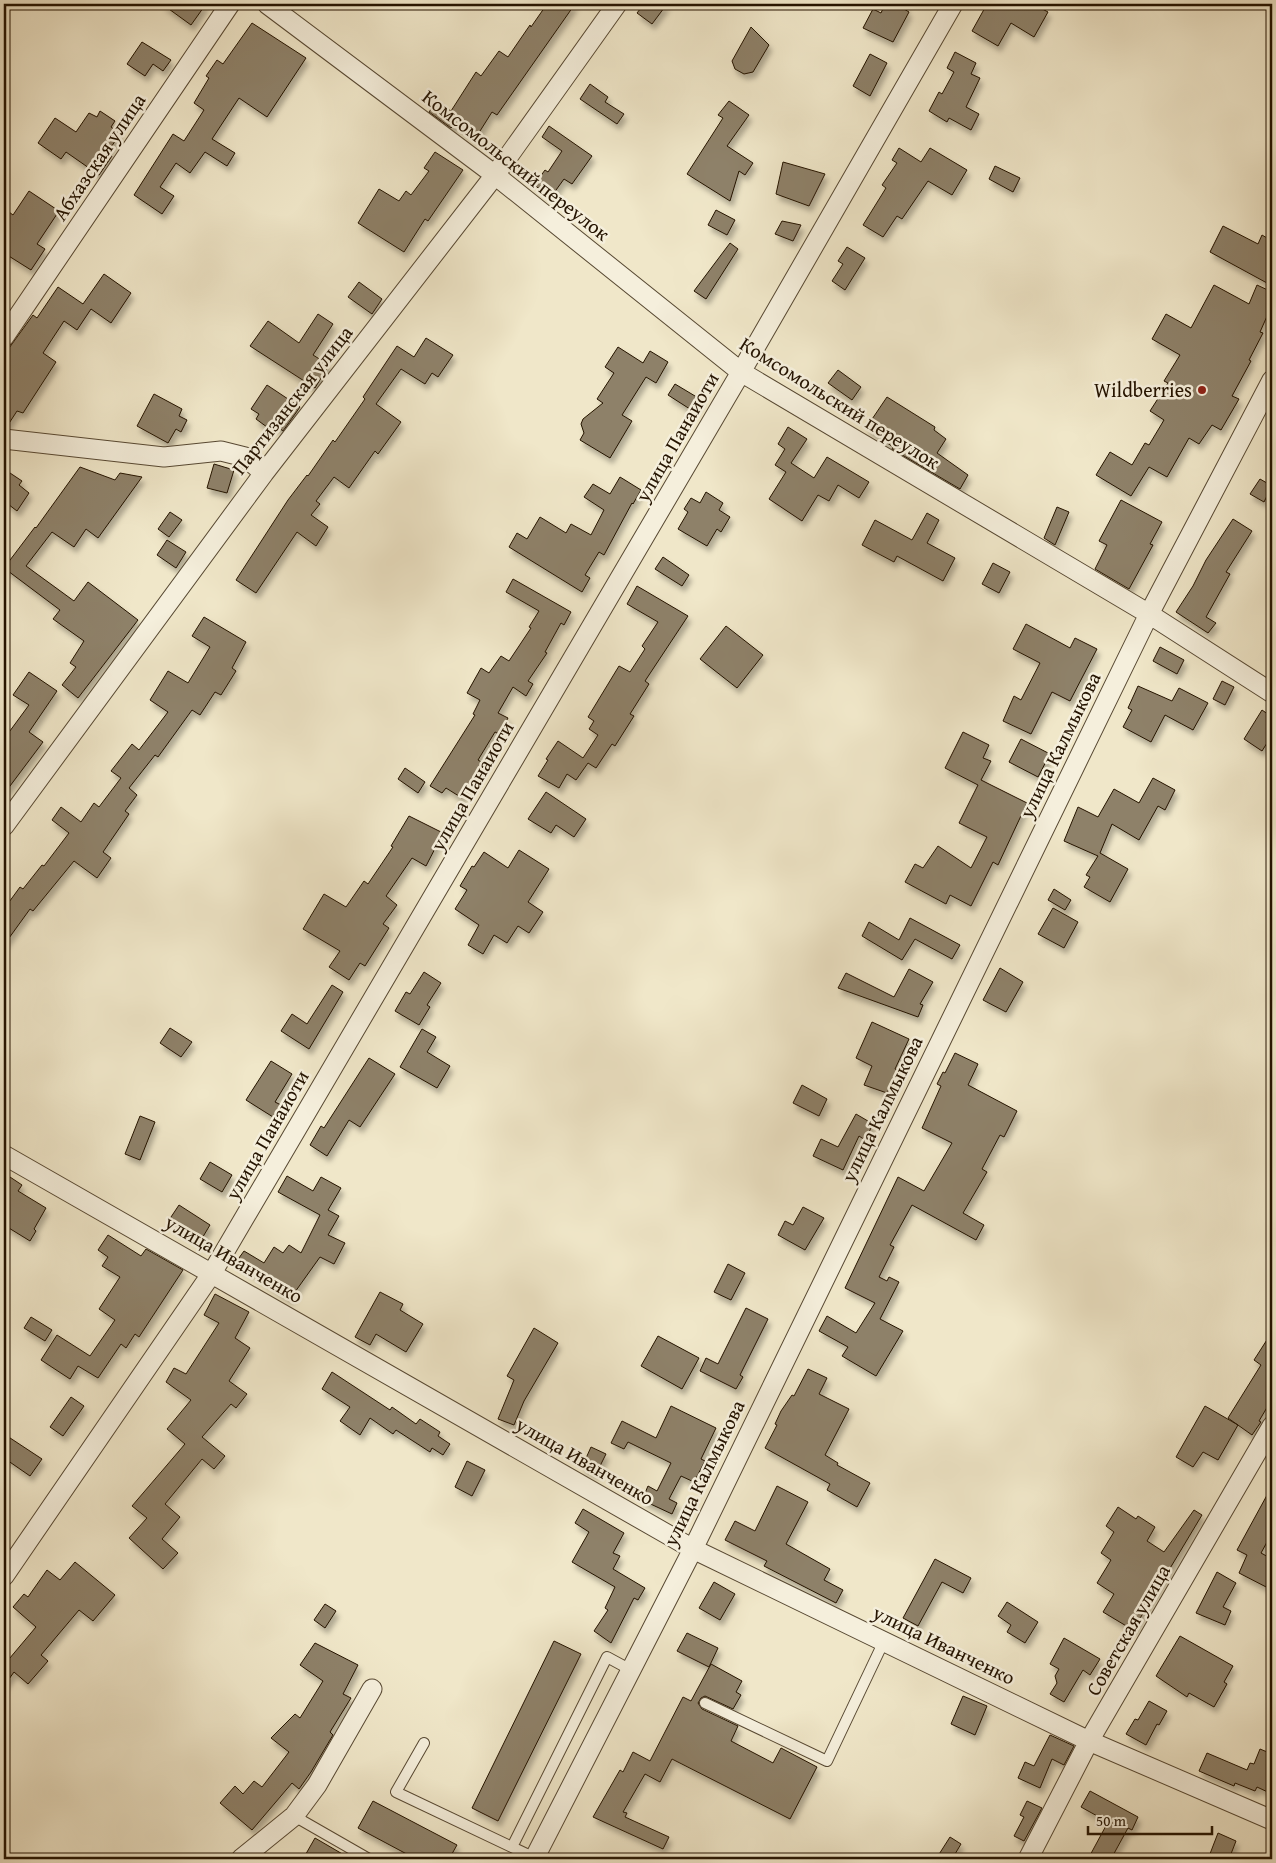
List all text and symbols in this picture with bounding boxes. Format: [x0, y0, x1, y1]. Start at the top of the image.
street label: Комсомольский переулок [416, 82, 617, 247]
street label: Абхазская улица [45, 87, 152, 226]
street label: Партизанская улица [224, 319, 359, 480]
street label: Комсомольский переулок [735, 329, 946, 476]
street label: улица Панаиоти [627, 366, 726, 508]
place label: Wildberries [1094, 375, 1192, 404]
marker: Wildberries [1196, 384, 1208, 396]
street label: улица Калмыкова [1011, 666, 1108, 824]
street label: улица Панаиоти [422, 715, 521, 857]
street label: улица Калмыкова [833, 1030, 930, 1188]
street label: улица Панаиоти [217, 1064, 316, 1206]
street label: улица Иванченко [159, 1207, 309, 1310]
street label: улица Калмыкова [655, 1394, 752, 1552]
street label: улица Иванченко [510, 1409, 660, 1512]
street label: Советская улица [1078, 1558, 1177, 1701]
street label: улица Иванченко [867, 1597, 1020, 1692]
scale bar [1088, 1803, 1212, 1835]
text: 50 m [1096, 1810, 1127, 1831]

